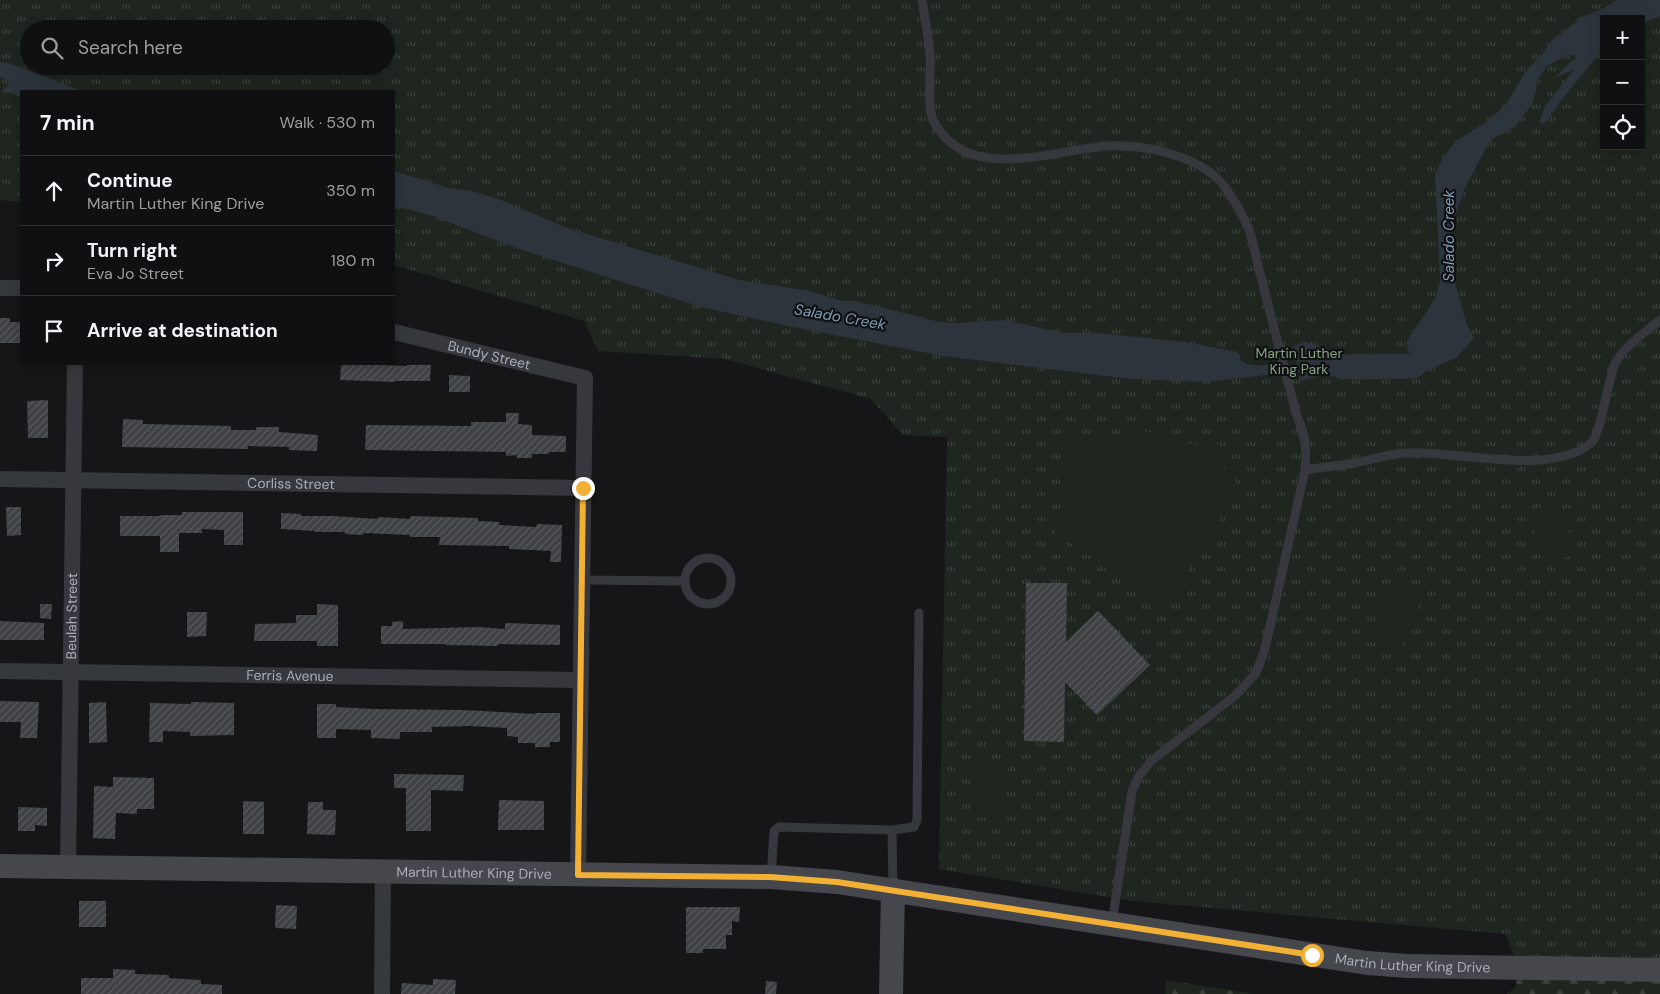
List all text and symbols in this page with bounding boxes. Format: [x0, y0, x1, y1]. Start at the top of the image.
map controls [1600, 15, 1645, 150]
button: + [1600, 15, 1645, 60]
search box [20, 20, 395, 75]
icon: search [38, 34, 66, 62]
text: Search here [78, 35, 183, 60]
button: − [1600, 60, 1645, 105]
button: locate [1600, 105, 1645, 150]
text: 7 min [40, 109, 95, 137]
text: Walk · 530 m [280, 112, 375, 133]
text: Continue [87, 168, 173, 193]
icon: ahead [40, 177, 68, 205]
text: 350 m [326, 180, 375, 201]
water label: Salado Creek [1439, 190, 1459, 282]
text: Martin Luther King Drive [87, 193, 264, 214]
text: Turn right [87, 238, 177, 263]
icon: right [40, 247, 68, 275]
text: 180 m [331, 250, 375, 271]
text: Eva Jo Street [87, 263, 184, 284]
water label: Salado Creek [793, 299, 887, 335]
icon: arrive [40, 317, 68, 345]
text: Arrive at destination [87, 318, 278, 343]
street label: Bundy Street [446, 336, 532, 374]
park label: Martin Luther King Park [1255, 344, 1343, 378]
street label: Corliss Street [247, 474, 335, 493]
route end [572, 477, 595, 500]
street label: Beulah Street [62, 573, 81, 659]
street label: Ferris Avenue [246, 666, 334, 685]
street label: Martin Luther King Drive [396, 863, 552, 883]
route start [1301, 944, 1324, 967]
street label: Martin Luther King Drive [1334, 949, 1490, 976]

